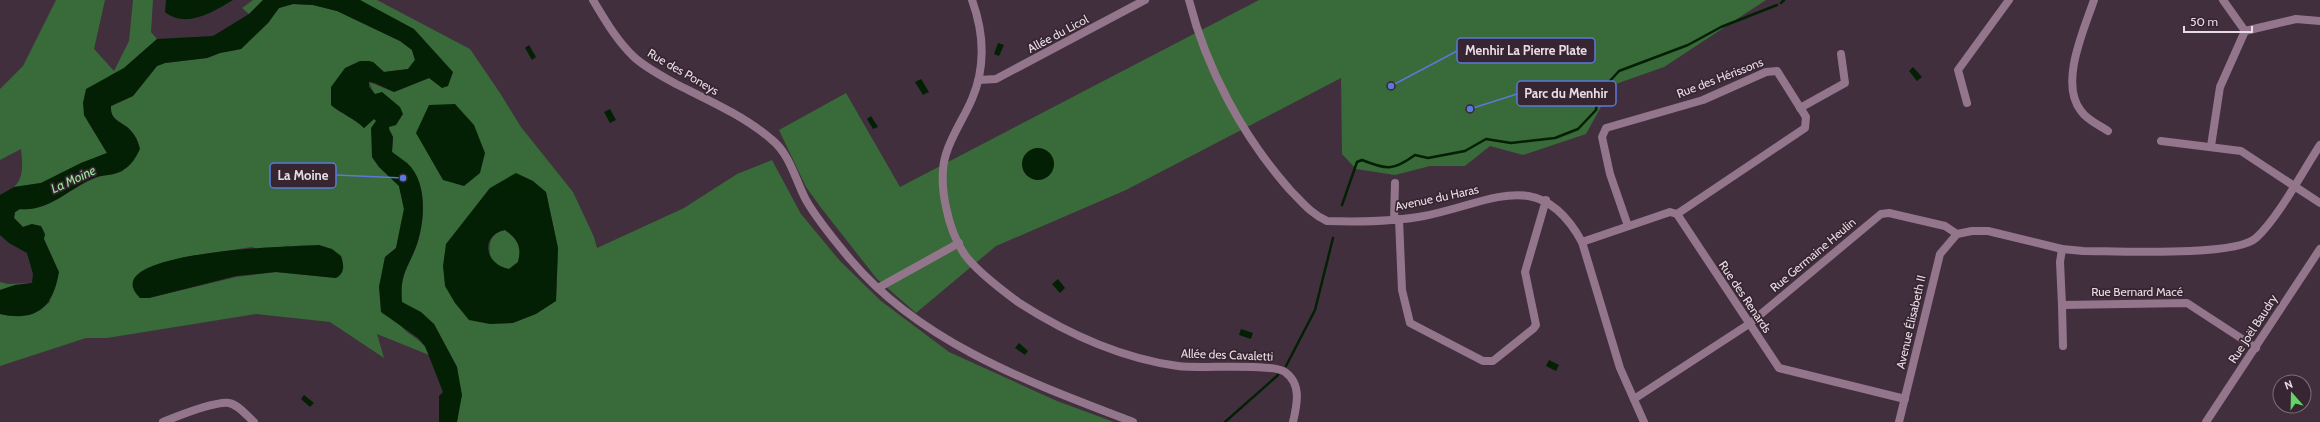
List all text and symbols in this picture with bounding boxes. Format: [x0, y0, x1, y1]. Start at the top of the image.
scale bar [2184, 8, 2252, 34]
street label: Allée du Licol [1025, 11, 1091, 56]
text: 50 m [2190, 14, 2218, 29]
callout: Menhir La Pierre Plate [1457, 38, 1595, 63]
text: Menhir La Pierre Plate [1465, 42, 1587, 58]
street label: Rue des Poneys [645, 45, 722, 98]
street label: Rue des Hérissons [1674, 54, 1765, 101]
callout: Parc du Menhir [1517, 81, 1616, 106]
text: Parc du Menhir [1524, 85, 1609, 101]
water label: La Moine [48, 162, 98, 196]
callout: La Moine [270, 163, 336, 188]
text: La Moine [278, 167, 329, 183]
street label: Avenue du Haras [1394, 181, 1480, 214]
street label: Rue Germaine Heulin [1767, 214, 1859, 295]
street label: Rue des Renards [1716, 258, 1775, 336]
street label: Avenue Élisabeth II [1892, 274, 1929, 370]
street label: Rue Bernard Macé [2091, 284, 2183, 299]
street label: Rue Joël Baudry [2225, 291, 2280, 366]
street label: Allée des Cavaletti [1181, 345, 1273, 364]
north arrow [2272, 374, 2312, 414]
text: N [2283, 377, 2295, 393]

